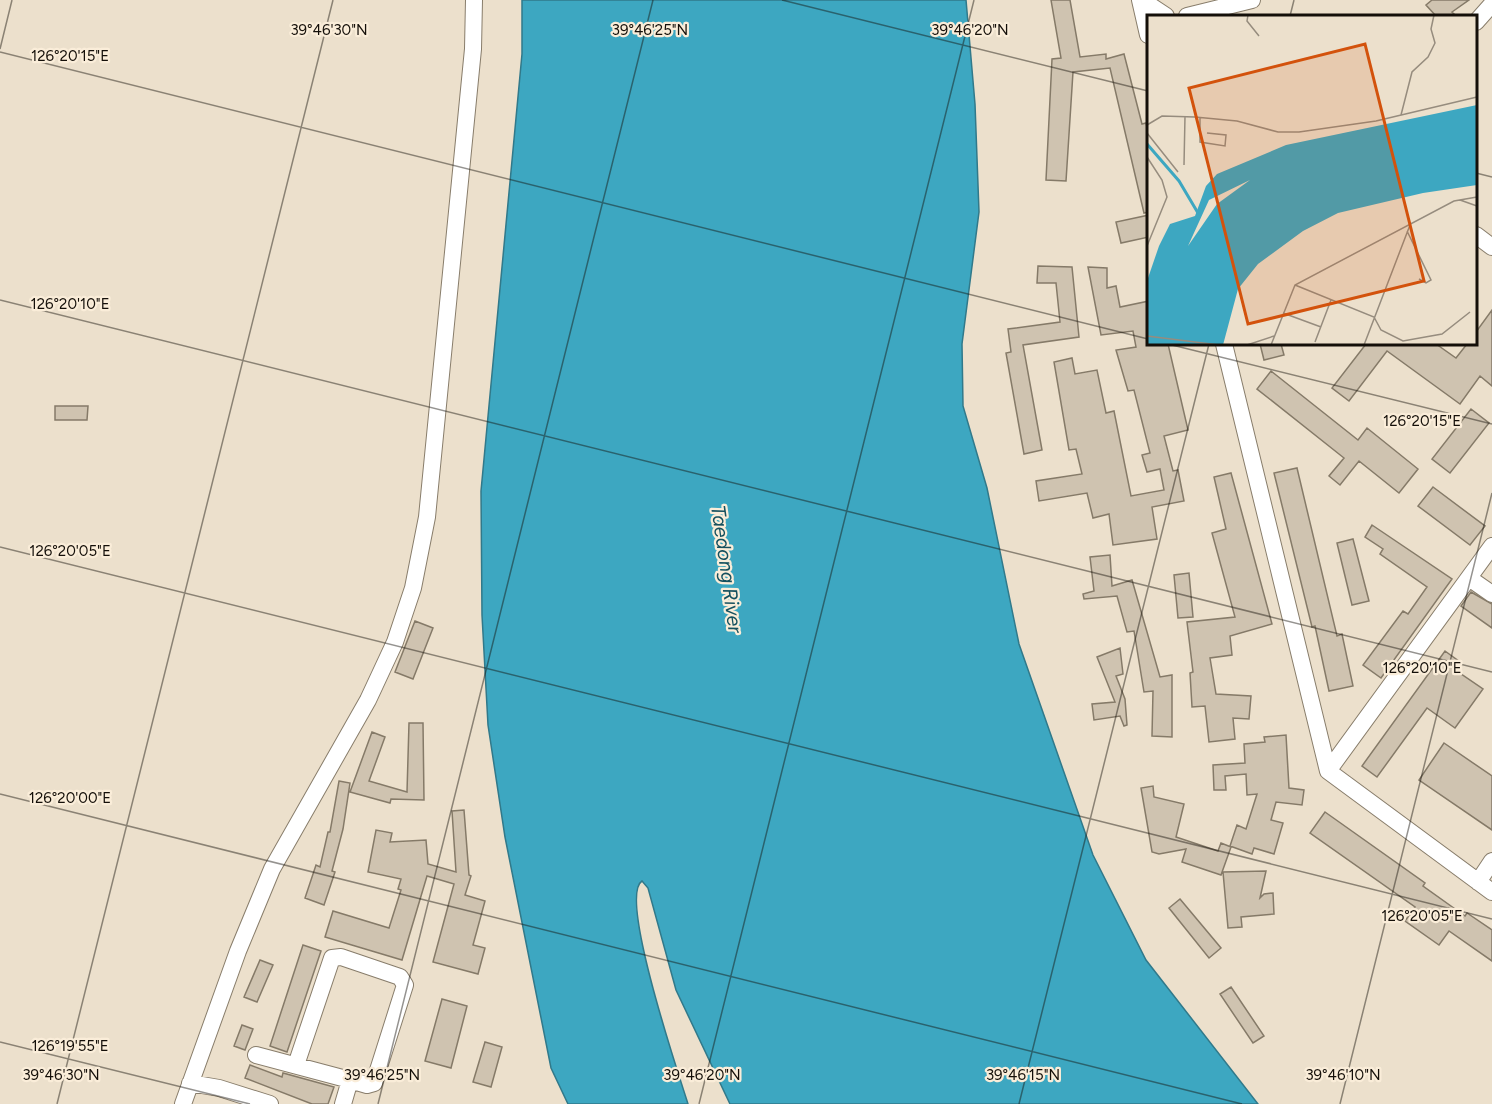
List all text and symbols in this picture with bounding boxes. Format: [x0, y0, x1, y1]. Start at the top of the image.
inset map [1147, 15, 1477, 345]
text: 39°46'30"N [290, 21, 368, 39]
text: 39°46'25"N [612, 21, 688, 39]
text: 39°46'20"N [931, 21, 1009, 39]
text: 126°20'15"E [31, 47, 109, 65]
text: 126°20'10"E [30, 295, 110, 313]
text: 126°20'15"E [1383, 412, 1461, 430]
water label: Taedong River [706, 504, 748, 636]
text: 126°20'05"E [29, 542, 111, 560]
text: 126°20'10"E [1382, 659, 1462, 677]
text: 126°20'00"E [29, 789, 111, 807]
text: 126°20'05"E [1381, 907, 1463, 925]
text: 126°19'55"E [31, 1037, 109, 1055]
text: 39°46'30"N [22, 1066, 100, 1084]
text: 39°46'25"N [344, 1066, 420, 1084]
text: 39°46'20"N [663, 1066, 741, 1084]
text: 39°46'15"N [986, 1066, 1060, 1084]
text: 39°46'10"N [1305, 1066, 1381, 1084]

